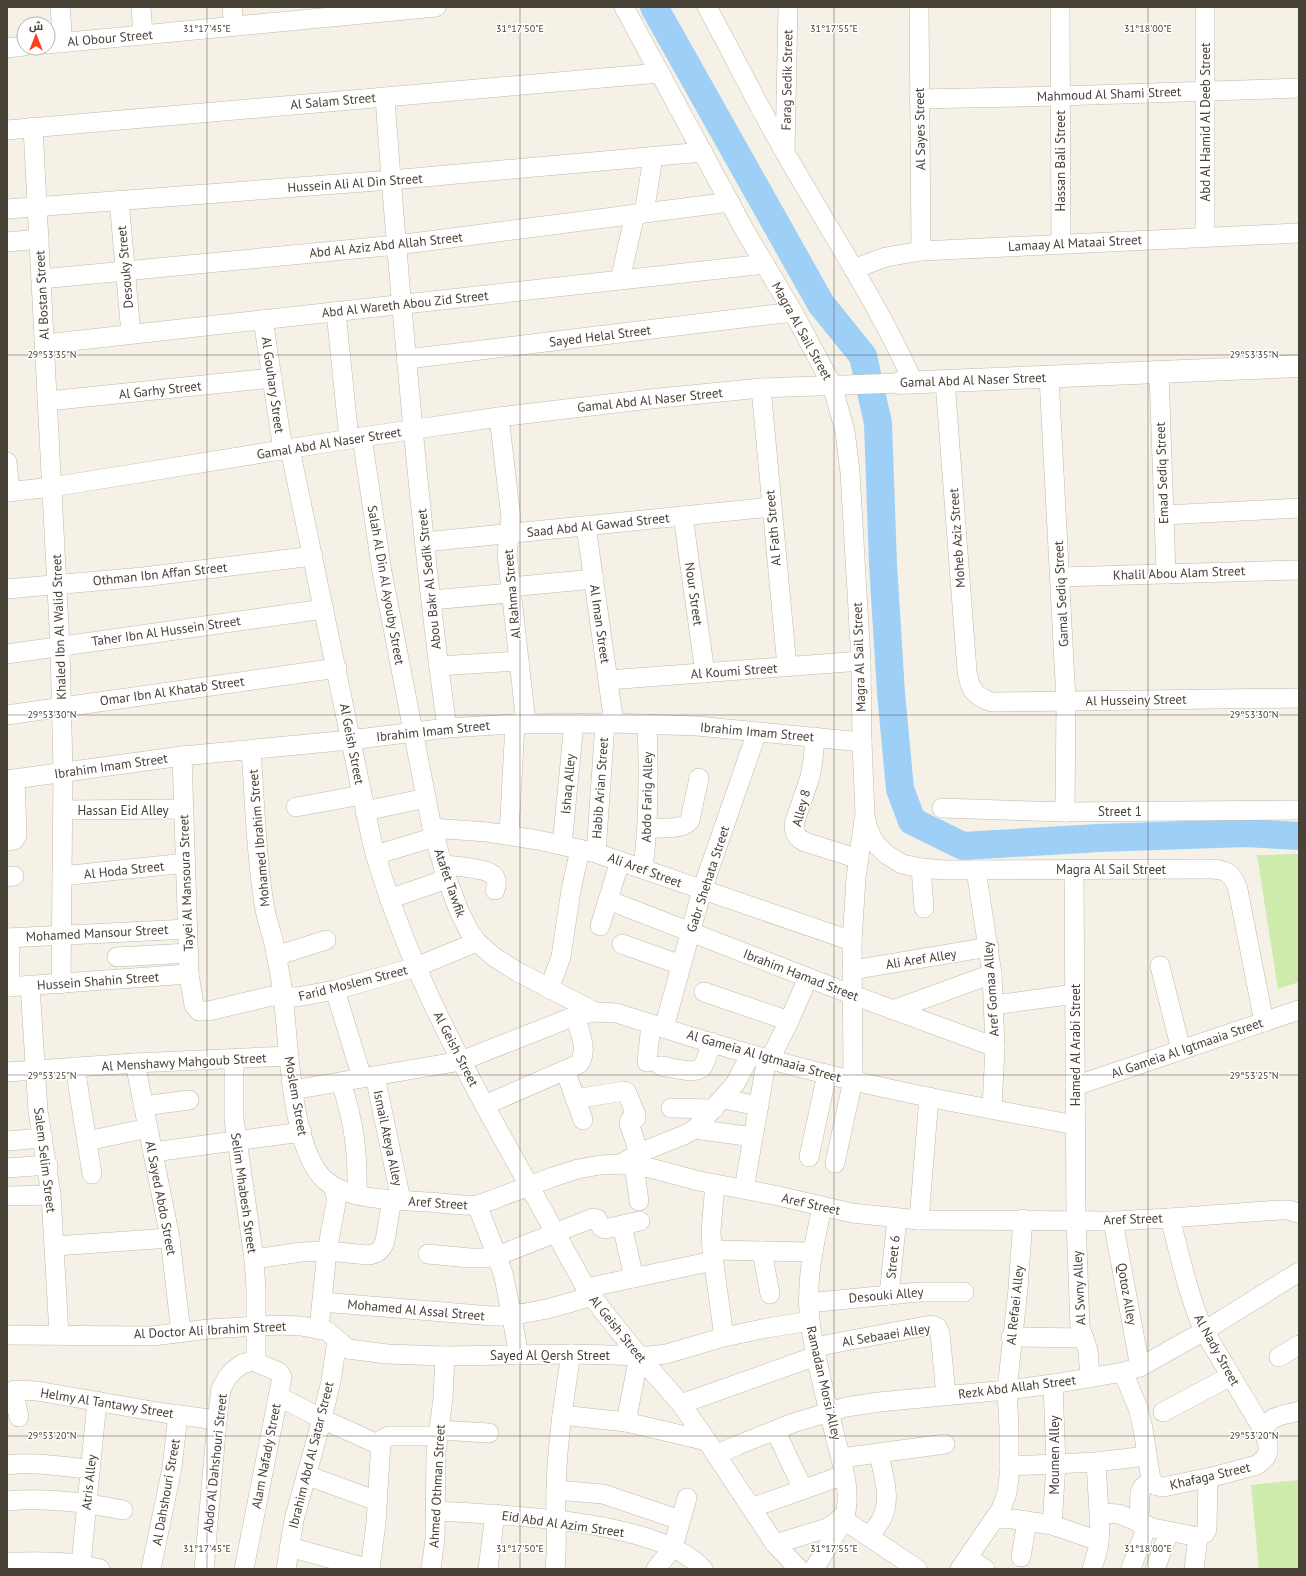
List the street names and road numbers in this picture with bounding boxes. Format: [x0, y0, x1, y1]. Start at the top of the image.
street label: Al Obour Street [66, 26, 154, 50]
street label: Farag Sedik Street [778, 29, 796, 131]
street label: Abd Al Hamid Al Deeb Street [1197, 42, 1214, 201]
street label: Mahmoud Al Shami Street [1037, 83, 1182, 105]
street label: Al Sayes Street [911, 87, 929, 171]
street label: Al Salam Street [290, 89, 377, 113]
street label: Hassan Bali Street [1052, 110, 1069, 212]
street label: Hussein Ali Al Din Street [287, 170, 424, 196]
street label: Desouky Street [113, 224, 137, 309]
street label: Abd Al Aziz Abd Allah Street [308, 228, 464, 262]
street label: Lamaay Al Mataai Street [1008, 231, 1143, 255]
street label: Al Bostan Street [31, 249, 53, 340]
street label: Magra Al Sail Street [768, 279, 836, 384]
street label: Abd Al Wareth Abou Zid Street [321, 287, 490, 321]
street label: Sayed Helal Street [548, 321, 652, 351]
street label: Al Gouhary Street [258, 336, 288, 435]
street label: Gamal Abd Al Naser Street [900, 369, 1047, 391]
street label: Al Garhy Street [118, 377, 203, 403]
street label: Gamal Abd Al Naser Street [576, 384, 724, 416]
street label: Emad Sediq Street [1152, 421, 1172, 524]
street label: Gamal Abd Al Naser Street [255, 423, 403, 463]
street label: Moheb Aziz Street [945, 487, 969, 588]
street label: Al Fath Street [761, 489, 785, 567]
street label: Salah Al Din Al Ayouby Street [364, 504, 408, 667]
street label: Abou Bakr Al Sedik Street [413, 507, 445, 650]
street label: Saad Abd Al Gawad Street [526, 509, 671, 541]
street label: Gamal Sediq Street [1050, 540, 1072, 648]
street label: Al Rahma Street [500, 548, 524, 639]
street label: Khaled Ibn Al Walid Street [48, 553, 70, 700]
street label: Othman Ibn Affan Street [92, 558, 229, 590]
street label: Nour Street [681, 561, 707, 627]
street label: Khalil Abou Alam Street [1113, 562, 1246, 584]
street label: Al Iman Street [586, 583, 614, 665]
street label: Magra Al Sail Street [849, 601, 869, 712]
street label: Taher Ibn Al Hussein Street [90, 612, 242, 650]
street label: Al Koumi Street [690, 659, 779, 683]
street label: Omar Ibn Al Khatab Street [99, 672, 246, 710]
street label: Al Husseiny Street [1085, 691, 1187, 709]
street label: Al Geish Street [336, 702, 368, 787]
street label: Ibrahim Imam Street [375, 717, 491, 745]
street label: Ibrahim Imam Street [699, 719, 815, 746]
street label: Habib Arian Street [588, 736, 612, 839]
street label: Ibrahim Imam Street [53, 750, 169, 782]
street label: Abdo Farig Alley [638, 751, 656, 843]
street label: Ishaq Alley [557, 753, 579, 815]
street label: Mohamed Ibrahim Street [244, 768, 273, 907]
street label: Alley 8 [788, 788, 814, 828]
street label: Hassan Eid Alley [77, 802, 169, 819]
street label: Street 1 [1098, 803, 1142, 820]
street label: Tayei Al Mansoura Street [175, 814, 197, 952]
street label: Gabr Shehata Street [683, 823, 733, 934]
street label: Atafet Tawfik [430, 846, 470, 920]
street label: Ali Aref Street [606, 849, 685, 891]
street label: Al Hoda Street [83, 857, 166, 883]
street label: Magra Al Sail Street [1056, 861, 1166, 878]
street label: Mohamed Mansour Street [25, 921, 169, 945]
street label: Aref Gomaa Alley [979, 941, 1003, 1037]
street label: Ibrahim Hamad Street [741, 945, 862, 1005]
street label: Ali Aref Alley [884, 945, 958, 973]
street label: Farid Moslem Street [297, 961, 410, 1005]
street label: Hussein Shahin Street [36, 968, 160, 994]
street label: Hamed Al Arabi Street [1067, 983, 1084, 1106]
street label: Al Geish Street [430, 1009, 482, 1090]
street label: Al Gameia Al Igtmaaia Street [1109, 1014, 1266, 1082]
street label: Al Gameia Al Igtmaaia Street [685, 1026, 844, 1086]
street label: Al Menshawy Mahgoub Street [101, 1049, 267, 1075]
street label: Moslem Street [281, 1055, 311, 1138]
street label: Ismail Ateya Alley [370, 1088, 406, 1188]
street label: Salem Selim Street [30, 1106, 60, 1214]
street label: Selim Mhabesh Street [227, 1132, 261, 1255]
street label: Al Sayed Abdo Street [142, 1139, 181, 1257]
street label: Aref Street [780, 1189, 842, 1219]
street label: Aref Street [408, 1192, 469, 1214]
street label: Aref Street [1103, 1209, 1164, 1229]
street label: Street 6 [882, 1234, 904, 1280]
street label: Al Swny Alley [1069, 1250, 1089, 1326]
street label: Qotoz Alley [1113, 1262, 1141, 1326]
street label: Al Refaei Alley [1002, 1264, 1028, 1346]
street label: Desouki Alley [848, 1283, 924, 1307]
street label: Al Geish Street [586, 1292, 651, 1367]
street label: Mohamed Al Assal Street [347, 1296, 486, 1325]
street label: Al Nady Street [1190, 1311, 1244, 1389]
street label: Al Doctor Ali Ibrahim Street [133, 1317, 287, 1342]
street label: Al Sebaaei Alley [841, 1320, 931, 1350]
street label: Ramadan Morsi Alley [803, 1324, 845, 1442]
street label: Sayed Al Qersh Street [490, 1347, 611, 1364]
street label: Rezk Abd Allah Street [957, 1371, 1077, 1403]
street label: Ibrahim Abd Al Satar Street [285, 1379, 338, 1530]
street label: Helmy Al Tantawy Street [39, 1384, 176, 1422]
street label: Abdo Al Dahshouri Street [199, 1392, 231, 1533]
street label: Alam Nafady Street [247, 1401, 285, 1510]
street label: Moumen Alley [1046, 1415, 1063, 1495]
street label: Ahmed Othman Street [425, 1423, 449, 1548]
street label: Al Dahshouri Street [148, 1437, 184, 1547]
street label: Atris Alley [78, 1453, 100, 1511]
street label: Khafaga Street [1168, 1458, 1253, 1494]
street label: Eid Abd Al Azim Street [501, 1507, 626, 1541]

